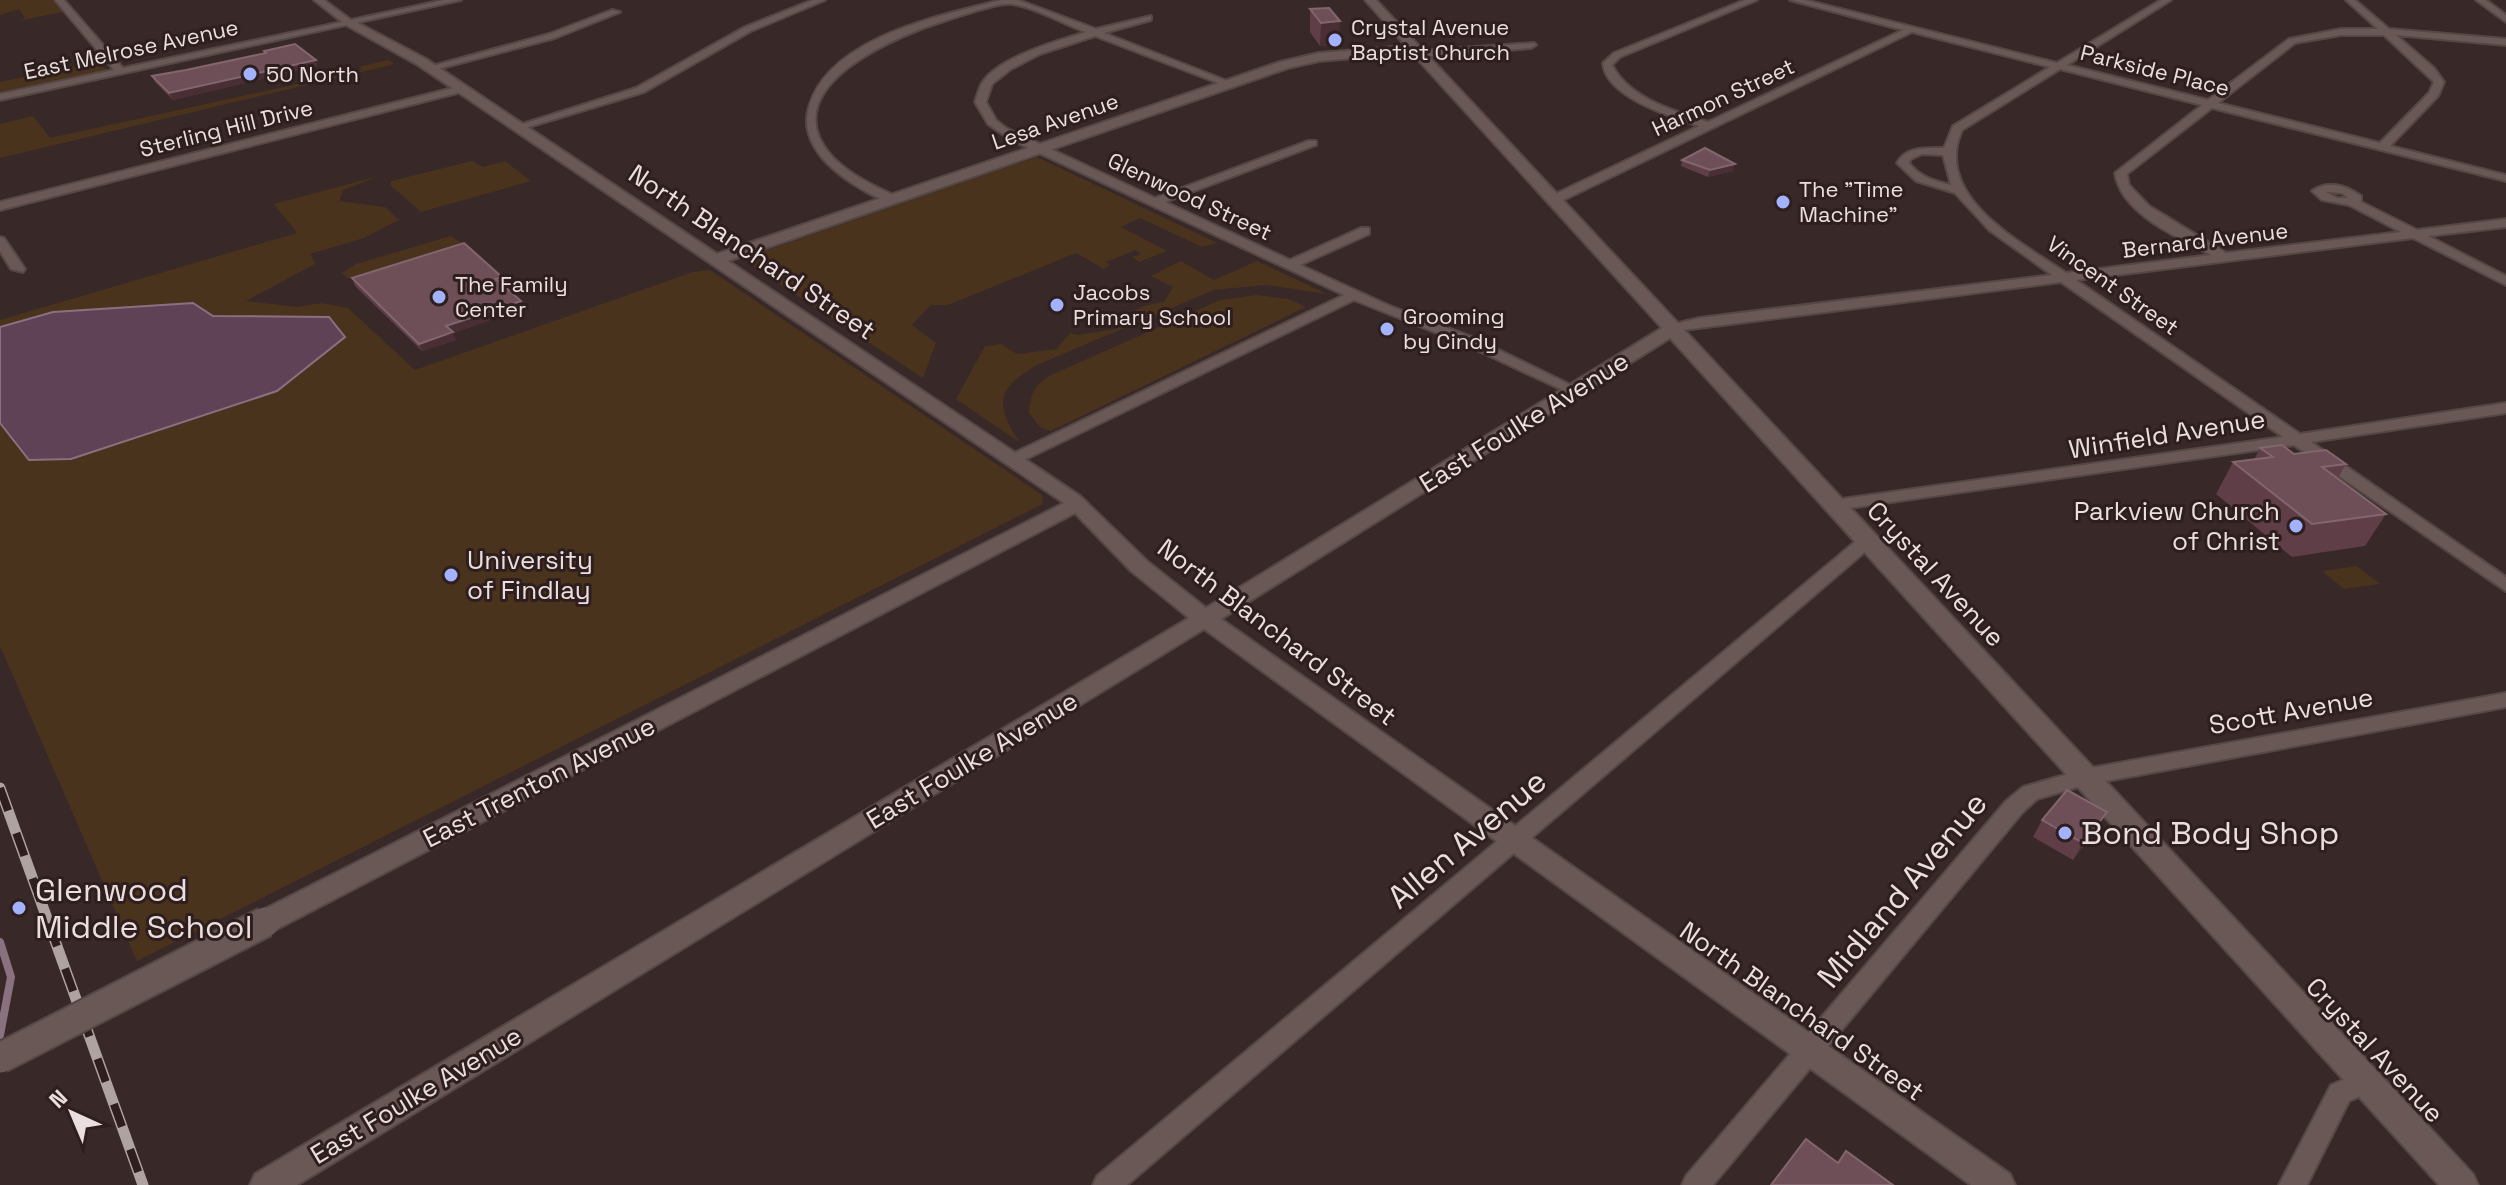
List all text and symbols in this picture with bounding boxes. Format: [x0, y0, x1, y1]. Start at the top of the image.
street label: East Melrose Avenue [21, 13, 241, 85]
place label: Crystal Avenue Baptist Church [1351, 13, 1510, 66]
marker: Crystal Avenue Baptist Church [1326, 31, 1344, 49]
street label: Parkside Place [2078, 38, 2232, 102]
street label: Harmon Street [1647, 52, 1799, 142]
place label: 50 North [266, 60, 359, 88]
marker: 50 North [241, 65, 259, 83]
street label: Lesa Avenue [988, 86, 1122, 156]
street label: Sterling Hill Drive [136, 93, 316, 163]
street label: Glenwood Street [1103, 146, 1277, 246]
street label: North Blanchard Street [622, 157, 882, 347]
place label: The "Time Machine" [1799, 175, 1904, 228]
marker: The "Time Machine" [1774, 193, 1792, 211]
street label: Bernard Avenue [2120, 216, 2290, 264]
street label: Vincent Street [2042, 229, 2184, 341]
place label: The Family Center [455, 270, 568, 323]
place label: Jacobs Primary School [1073, 278, 1232, 331]
marker: The Family Center [430, 288, 448, 306]
marker: Jacobs Primary School [1048, 296, 1066, 314]
place label: Grooming by Cindy [1403, 302, 1505, 355]
marker: Grooming by Cindy [1378, 320, 1396, 338]
street label: East Foulke Avenue [1413, 344, 1635, 500]
street label: Winfield Avenue [2066, 402, 2268, 466]
street label: Crystal Avenue [1860, 494, 2012, 654]
place label: Parkview Church of Christ [2074, 494, 2280, 558]
marker: Parkview Church of Christ [2287, 517, 2305, 535]
street label: North Blanchard Street [1151, 531, 1403, 733]
place label: University of Findlay [467, 543, 593, 607]
marker: University of Findlay [442, 566, 460, 584]
street label: Scott Avenue [2206, 680, 2376, 742]
street label: East Foulke Avenue [860, 683, 1084, 837]
street label: East Trenton Avenue [417, 709, 661, 855]
street label: Allen Avenue [1379, 761, 1555, 917]
street label: Midland Avenue [1808, 784, 1996, 996]
place label: Bond Body Shop [2081, 813, 2339, 853]
marker: Bond Body Shop [2056, 824, 2074, 842]
place label: Glenwood Middle School [35, 870, 252, 947]
marker: Glenwood Middle School [10, 899, 28, 917]
street label: North Blanchard Street [1673, 914, 1931, 1108]
street label: Crystal Avenue [2299, 970, 2451, 1130]
street label: East Foulke Avenue [304, 1018, 528, 1172]
north arrow [32, 1073, 112, 1153]
text: N [43, 1083, 73, 1114]

